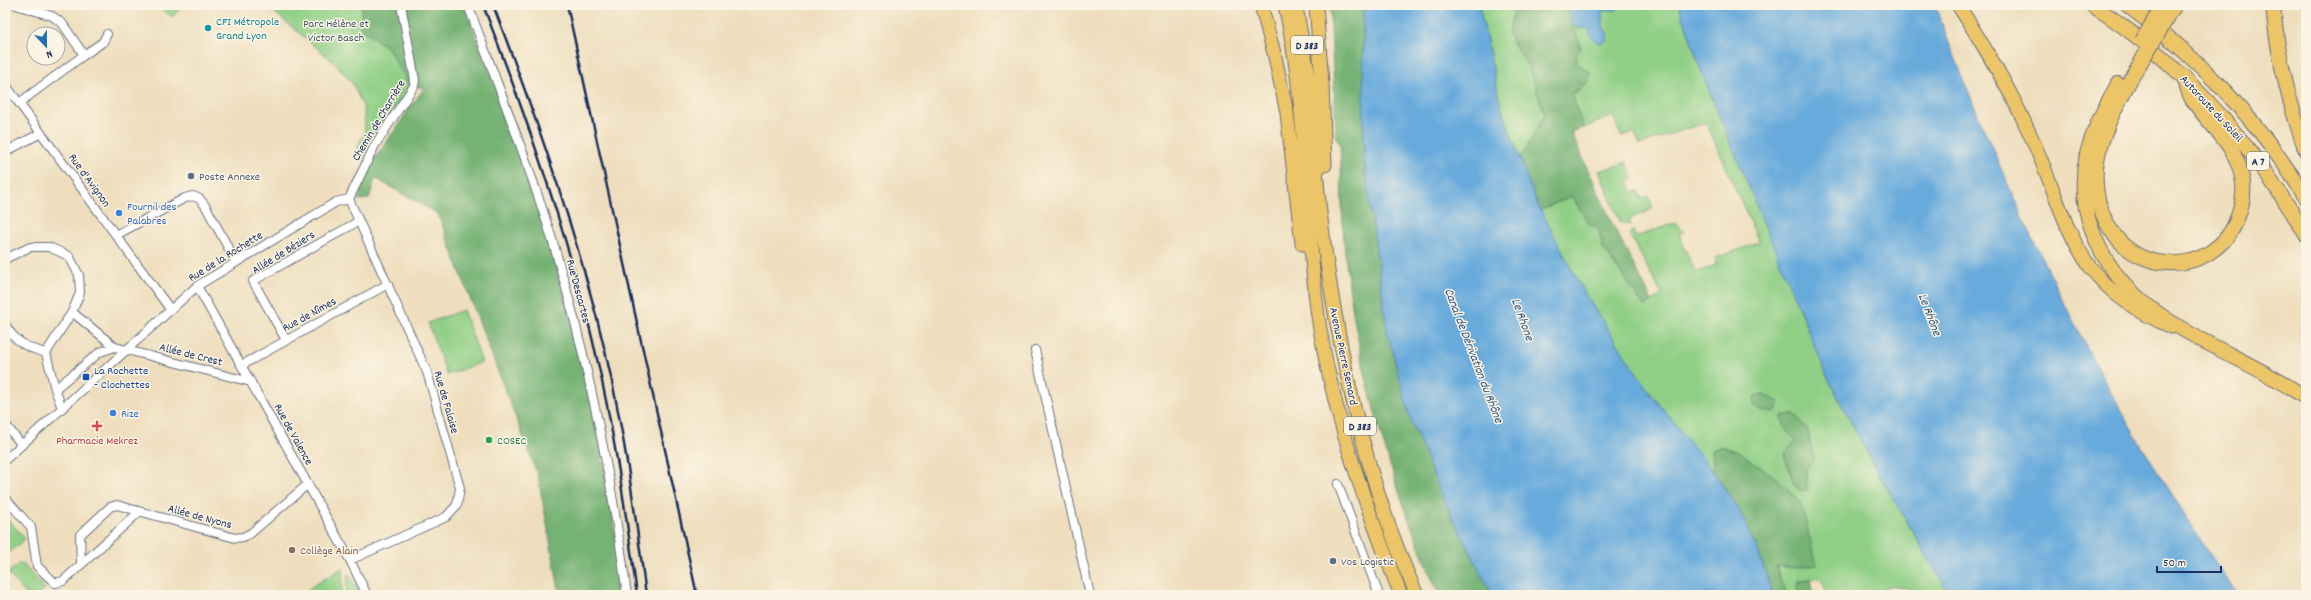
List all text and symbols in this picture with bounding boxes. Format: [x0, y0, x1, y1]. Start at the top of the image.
place label: CFI Métropole Grand Lyon [216, 14, 279, 45]
park label: Parc Hélène et Victor Basch [303, 16, 369, 47]
marker: CFI Métropole Grand Lyon [203, 23, 213, 33]
north arrow [26, 26, 66, 66]
road number: D 383 [1291, 36, 1323, 54]
text: N [43, 45, 55, 62]
street label: Autoroute du Soleil [2175, 72, 2247, 146]
street label: Chemin de Charrière [348, 77, 410, 165]
street label: Rue d'Avignon [64, 151, 114, 212]
road number: A 7 [2247, 152, 2269, 170]
place label: Poste Annexe [199, 169, 260, 186]
marker: Poste Annexe [186, 171, 196, 181]
place label: Fournil des Palabres [127, 199, 177, 230]
marker: Fournil des Palabres [114, 208, 124, 218]
street label: Allée de Béziers [249, 227, 319, 279]
street label: Rue de la Rochette [185, 228, 266, 287]
street label: Rue Descartes [561, 258, 594, 325]
water label: Canal de Dérivation du Rhône [1438, 286, 1508, 427]
water label: Le Rhône [1912, 291, 1946, 340]
street label: Rue de Nîmes [280, 293, 340, 337]
water label: Le Rhone [1505, 296, 1539, 345]
street label: Avenue Pierre Semard [1324, 306, 1361, 407]
street label: Allée de Crest [157, 339, 224, 372]
place label: La Rochette - Clochettes [94, 363, 150, 394]
street label: Rue de Falaise [428, 369, 463, 436]
marker: La Rochette - Clochettes [81, 372, 91, 382]
street label: Rue de Valence [269, 401, 317, 469]
place label: Rize [121, 406, 139, 423]
marker: Rize [108, 408, 118, 418]
road number: D 383 [1344, 417, 1376, 435]
marker: Pharmacie Mekrez [92, 421, 102, 431]
place label: Pharmacie Mekrez [56, 433, 138, 450]
place label: COSEC [497, 433, 527, 450]
marker: COSEC [484, 435, 494, 445]
street label: Allée de Nyons [166, 501, 234, 534]
place label: Collège Alain [300, 543, 359, 560]
marker: Collège Alain [287, 545, 297, 555]
scale bar [2157, 548, 2221, 574]
place label: Vos Logistic [1341, 554, 1394, 571]
text: 50 m [2163, 555, 2186, 572]
marker: Vos Logistic [1328, 556, 1338, 566]

